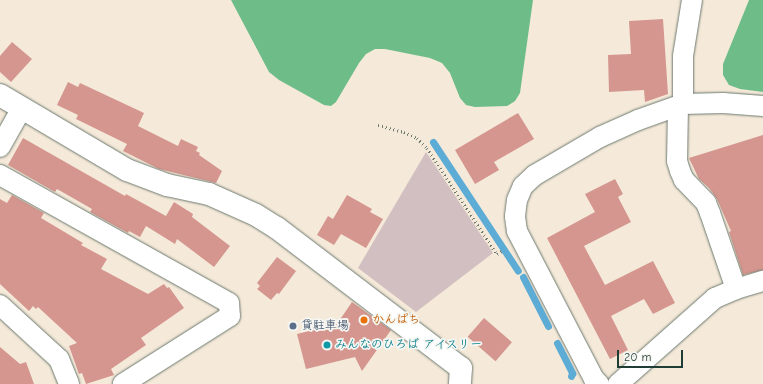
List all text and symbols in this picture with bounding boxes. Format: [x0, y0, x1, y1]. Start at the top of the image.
place label: かんぱち [372, 313, 420, 327]
marker: かんぱち [359, 315, 369, 325]
place label: 貸駐車場 [301, 319, 349, 333]
marker: 貸駐車場 [288, 321, 298, 331]
place label: みんなのひろば アイスリー [335, 338, 483, 352]
marker: みんなのひろば アイスリー [322, 340, 332, 350]
scale bar [619, 342, 685, 368]
text: 20 m [624, 350, 652, 364]

